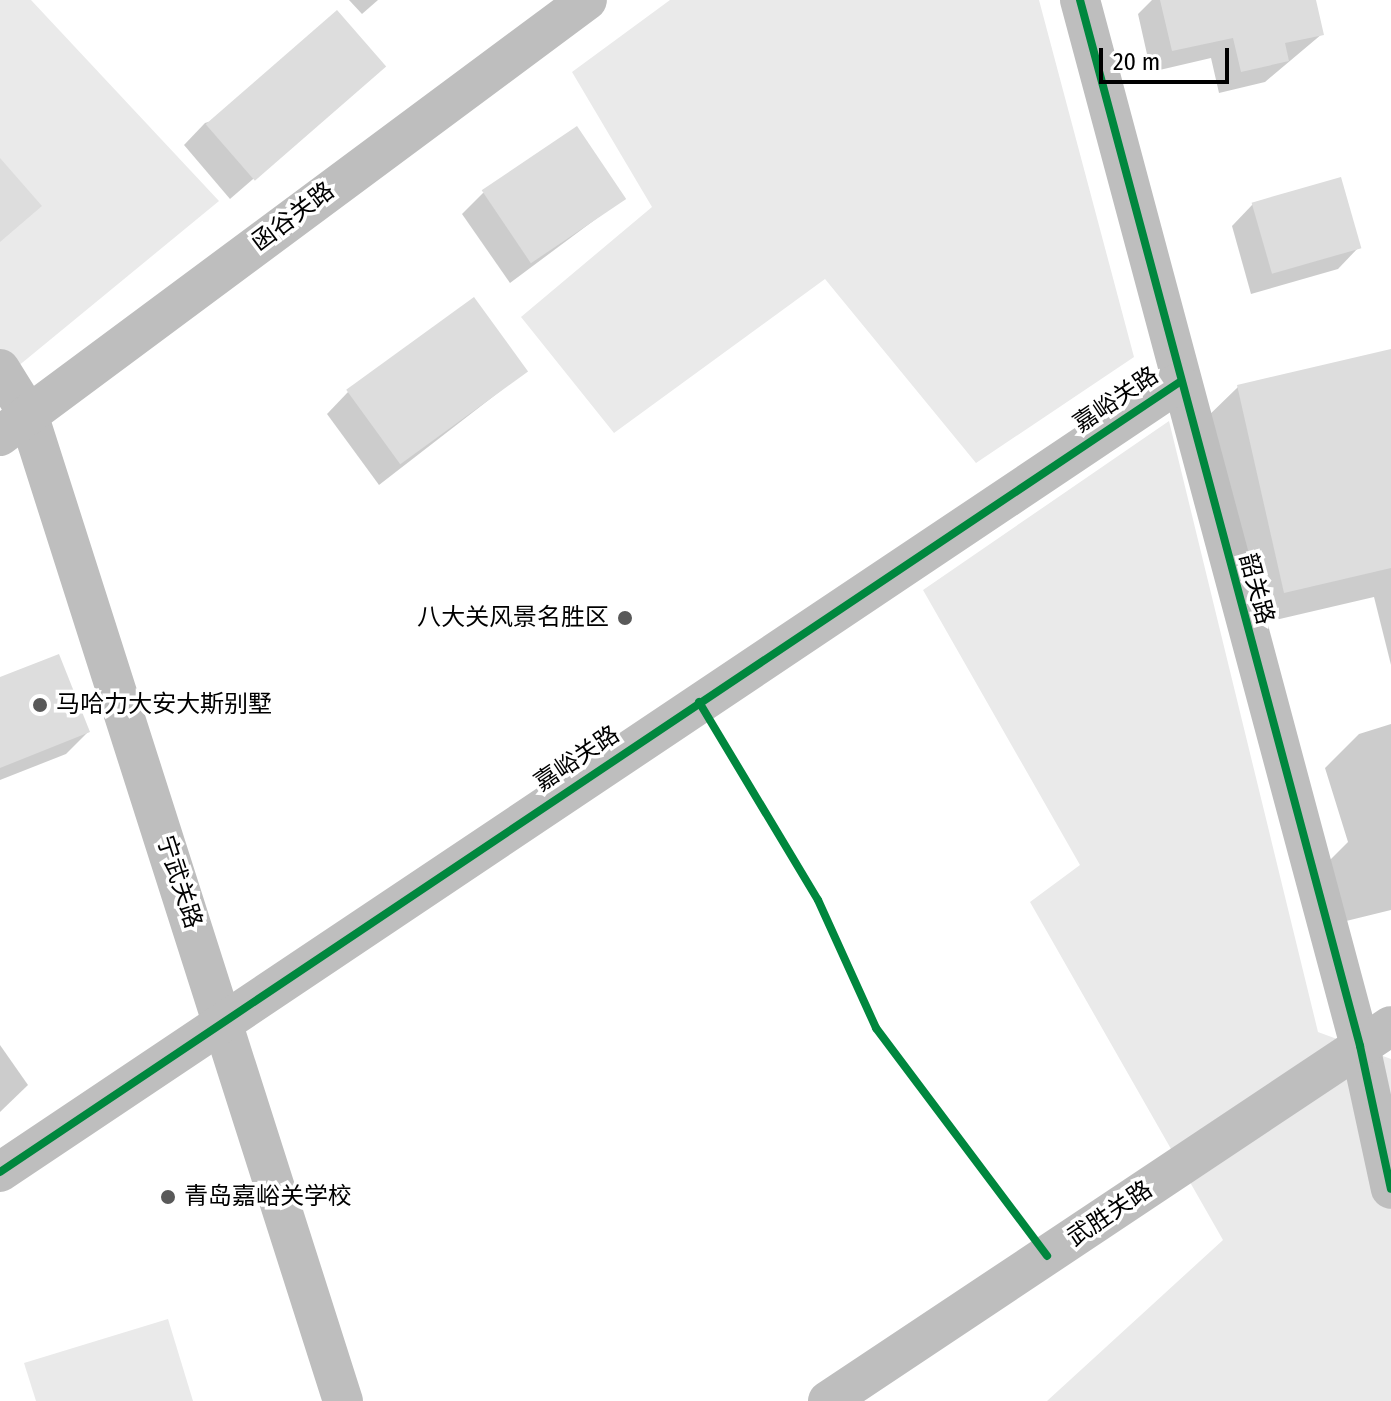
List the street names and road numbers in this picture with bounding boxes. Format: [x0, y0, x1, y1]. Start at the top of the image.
street label: 函谷关路 [246, 177, 340, 257]
street label: 嘉峪关路 [1068, 361, 1164, 439]
street label: 韶关路 [1233, 550, 1279, 628]
street label: 嘉峪关路 [529, 720, 625, 798]
street label: 宁武关路 [150, 832, 208, 932]
street label: 武胜关路 [1062, 1175, 1158, 1253]

